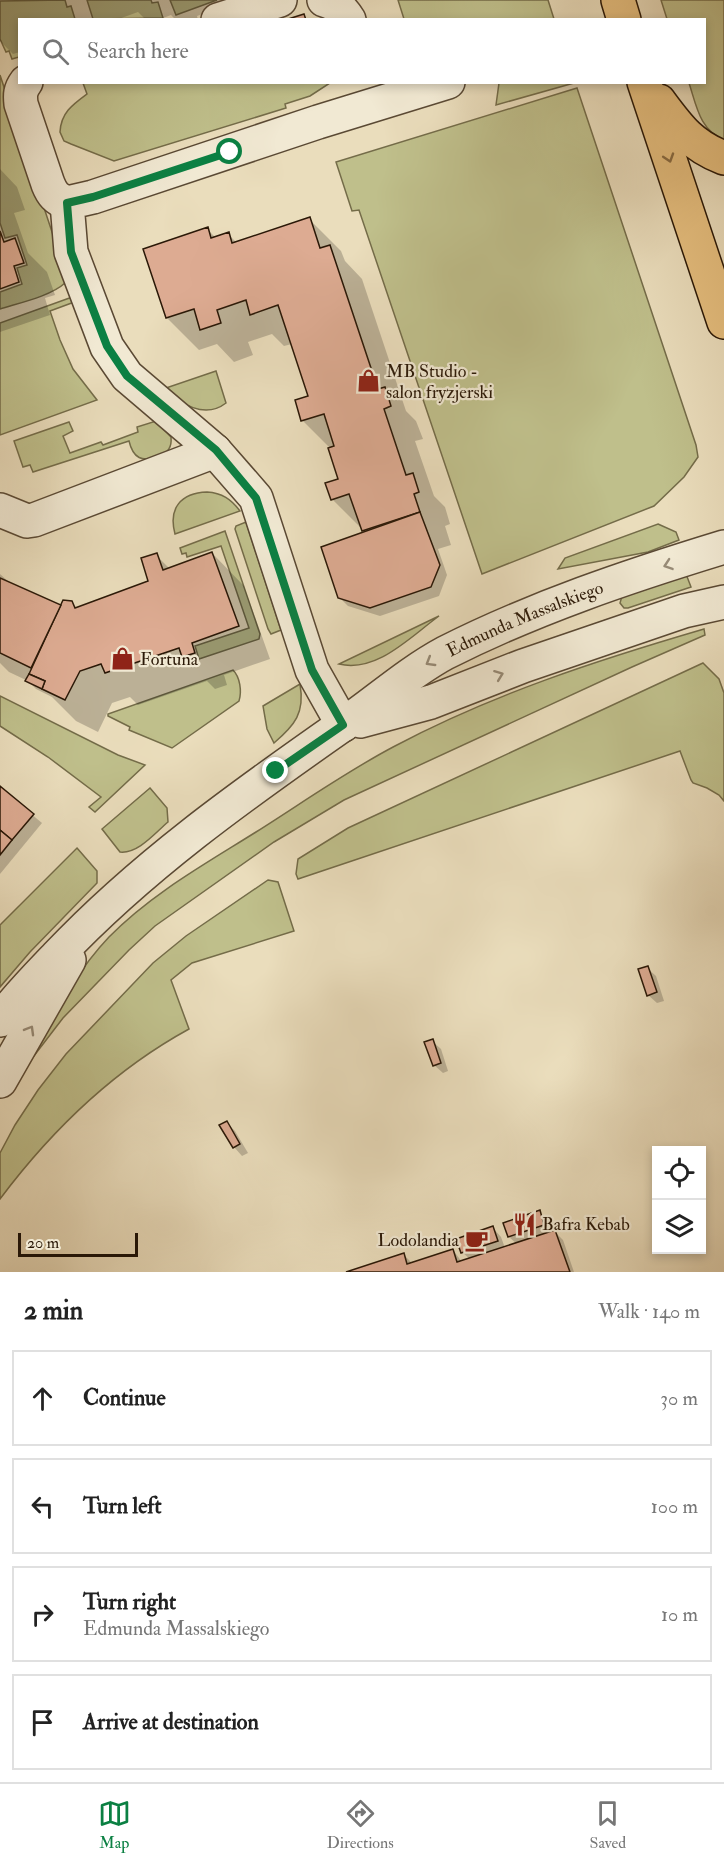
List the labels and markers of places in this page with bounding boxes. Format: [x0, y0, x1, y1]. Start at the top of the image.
place label: MB Studio - salon fryzjerski [386, 360, 493, 404]
shop icon: MB Studio - salon fryzjerski [355, 368, 381, 394]
shop icon: Fortuna [109, 646, 135, 672]
place label: Fortuna [140, 648, 199, 671]
restaurant icon: Bafra Kebab [511, 1211, 537, 1237]
place label: Bafra Kebab [542, 1213, 630, 1236]
cafe icon: Lodolandia [464, 1227, 490, 1253]
place label: Lodolandia [377, 1229, 460, 1252]

